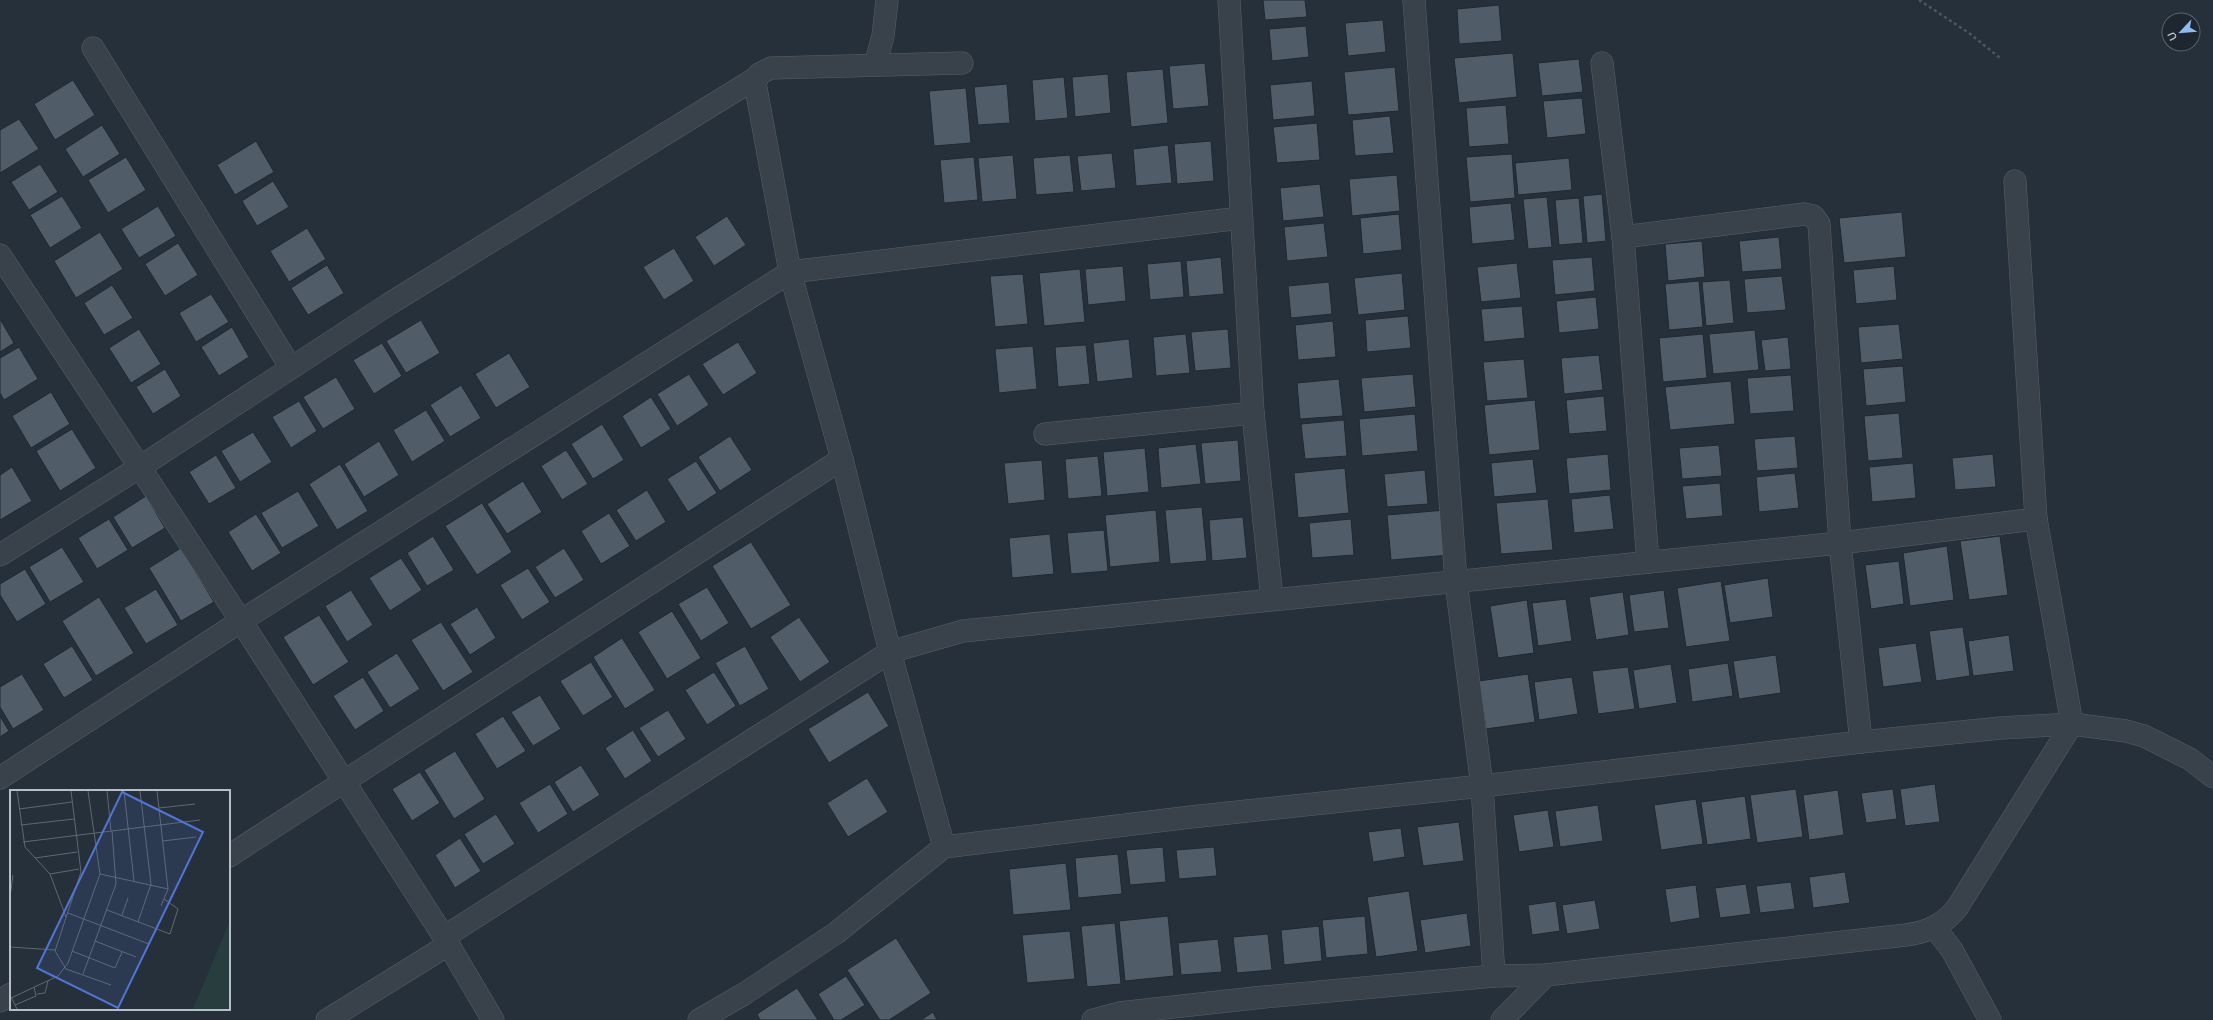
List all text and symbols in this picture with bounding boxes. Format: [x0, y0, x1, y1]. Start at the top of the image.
north arrow [2161, 12, 2201, 52]
text: U [2164, 30, 2180, 43]
inset map [10, 790, 230, 1010]

